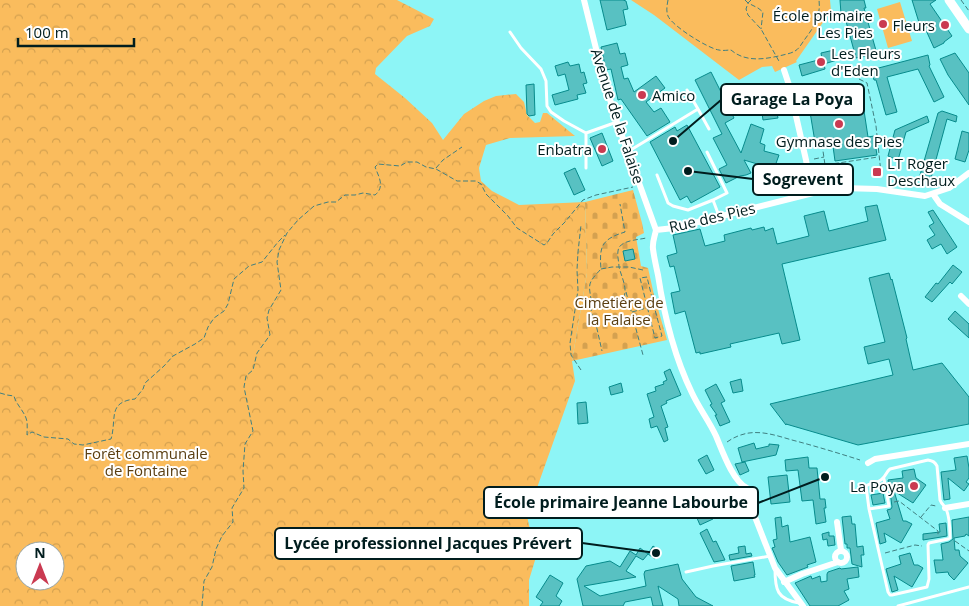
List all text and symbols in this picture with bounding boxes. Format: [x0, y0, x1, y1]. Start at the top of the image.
place label: École primaire Les Pies [773, 5, 873, 42]
scale bar [18, 15, 134, 47]
place label: Fleurs [893, 15, 935, 35]
marker: École primaire Les Pies [877, 18, 889, 30]
marker: Fleurs [939, 19, 951, 31]
text: 100 m [25, 22, 69, 42]
place label: Les Fleurs d'Eden [831, 43, 901, 80]
street label: Avenue de la Falaise [587, 46, 649, 186]
marker: Les Fleurs d'Eden [815, 56, 827, 68]
callout: Garage La Poya [721, 84, 864, 115]
place label: Amico [652, 85, 695, 105]
text: Garage La Poya [731, 88, 853, 110]
marker: Amico [636, 89, 648, 101]
marker: Gymnase des Pies [833, 118, 845, 130]
place label: Gymnase des Pies [776, 131, 902, 151]
place label: Enbatra [537, 139, 592, 159]
marker: Enbatra [596, 143, 608, 155]
place label: LT Roger Deschaux [887, 153, 955, 190]
callout: Sogrevent [753, 164, 853, 195]
marker: LT Roger Deschaux [871, 166, 883, 178]
text: Sogrevent [763, 168, 843, 190]
street label: Rue des Pies [667, 197, 757, 237]
park label: Cimetière de la Falaise [574, 292, 664, 329]
park label: Forêt communale de Fontaine [84, 443, 208, 480]
place label: La Poya [850, 476, 904, 496]
marker: La Poya [908, 480, 920, 492]
callout: École primaire Jeanne Labourbe [484, 487, 758, 518]
text: École primaire Jeanne Labourbe [494, 491, 748, 513]
callout: Lycée professionnel Jacques Prévert [275, 528, 582, 559]
text: Lycée professionnel Jacques Prévert [284, 532, 572, 554]
north arrow [15, 541, 65, 591]
text: N [34, 543, 46, 562]

